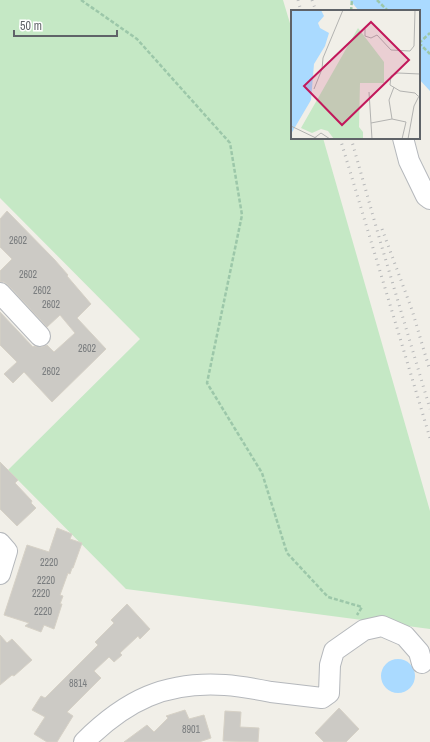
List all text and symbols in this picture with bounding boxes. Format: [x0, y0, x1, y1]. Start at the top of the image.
inset map [291, 10, 420, 139]
scale bar [14, 12, 117, 38]
text: 50 m [20, 18, 42, 34]
house number: 2602 [9, 234, 28, 247]
house number: 2602 [19, 268, 38, 281]
house number: 2602 [33, 284, 52, 297]
house number: 2602 [42, 298, 61, 311]
house number: 2602 [78, 342, 97, 355]
house number: 2602 [42, 365, 61, 378]
house number: 2220 [40, 556, 59, 569]
house number: 2220 [37, 574, 56, 587]
house number: 2220 [32, 587, 51, 600]
house number: 2220 [34, 605, 53, 618]
house number: 8814 [69, 677, 88, 690]
house number: 8901 [182, 723, 201, 736]

